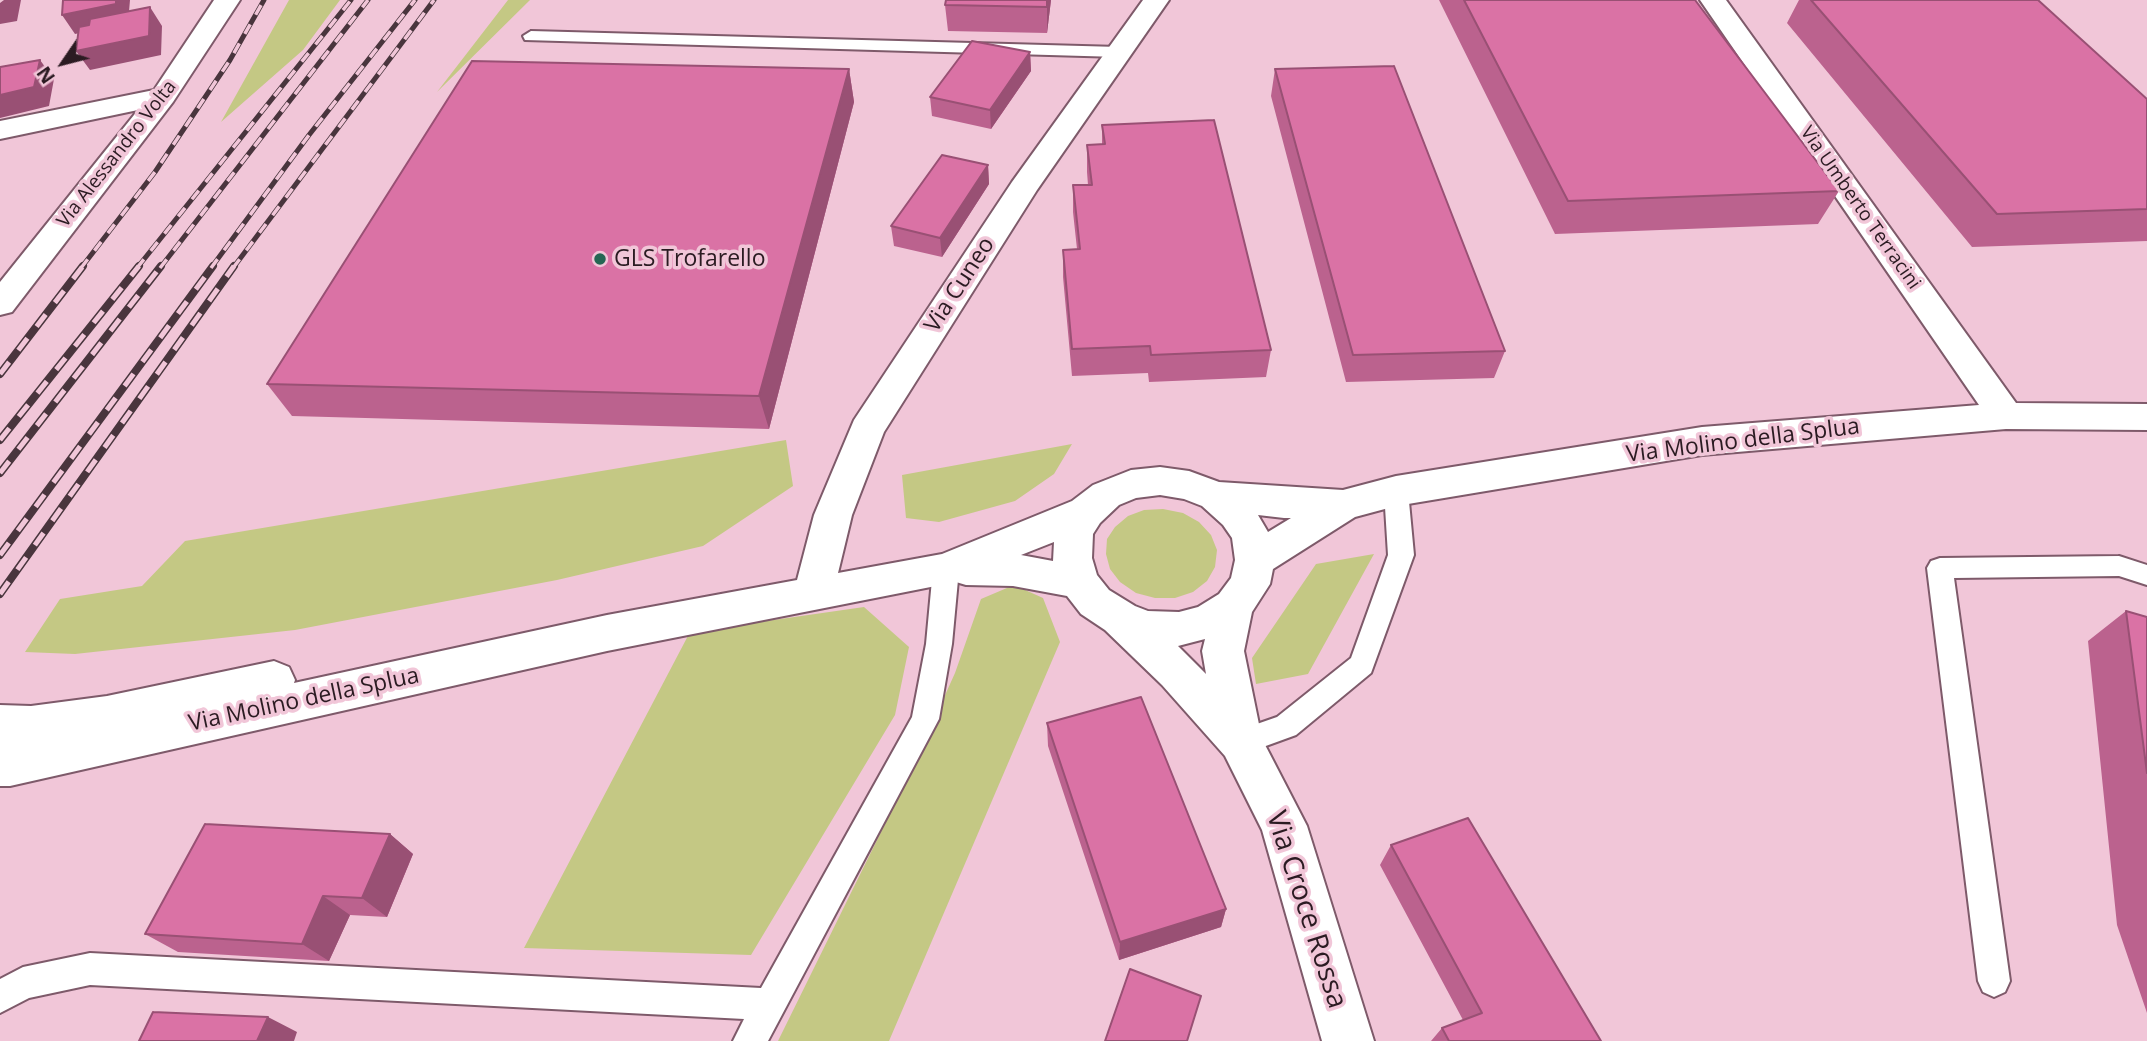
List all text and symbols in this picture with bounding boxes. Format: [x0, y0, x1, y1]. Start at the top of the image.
north arrow [28, 28, 98, 98]
text: N [31, 61, 61, 89]
street label: Via Alessandro Volta [53, 76, 181, 232]
street label: Via Umberto Terracini [1795, 122, 1925, 294]
street label: Via Cuneo [919, 232, 1001, 338]
place label: GLS Trofarello [614, 245, 765, 273]
marker: GLS Trofarello [592, 251, 608, 267]
street label: Via Molino della Splua [1625, 413, 1861, 469]
street label: Via Molino della Splua [186, 662, 422, 738]
street label: Via Croce Rossa [1258, 807, 1354, 1013]

